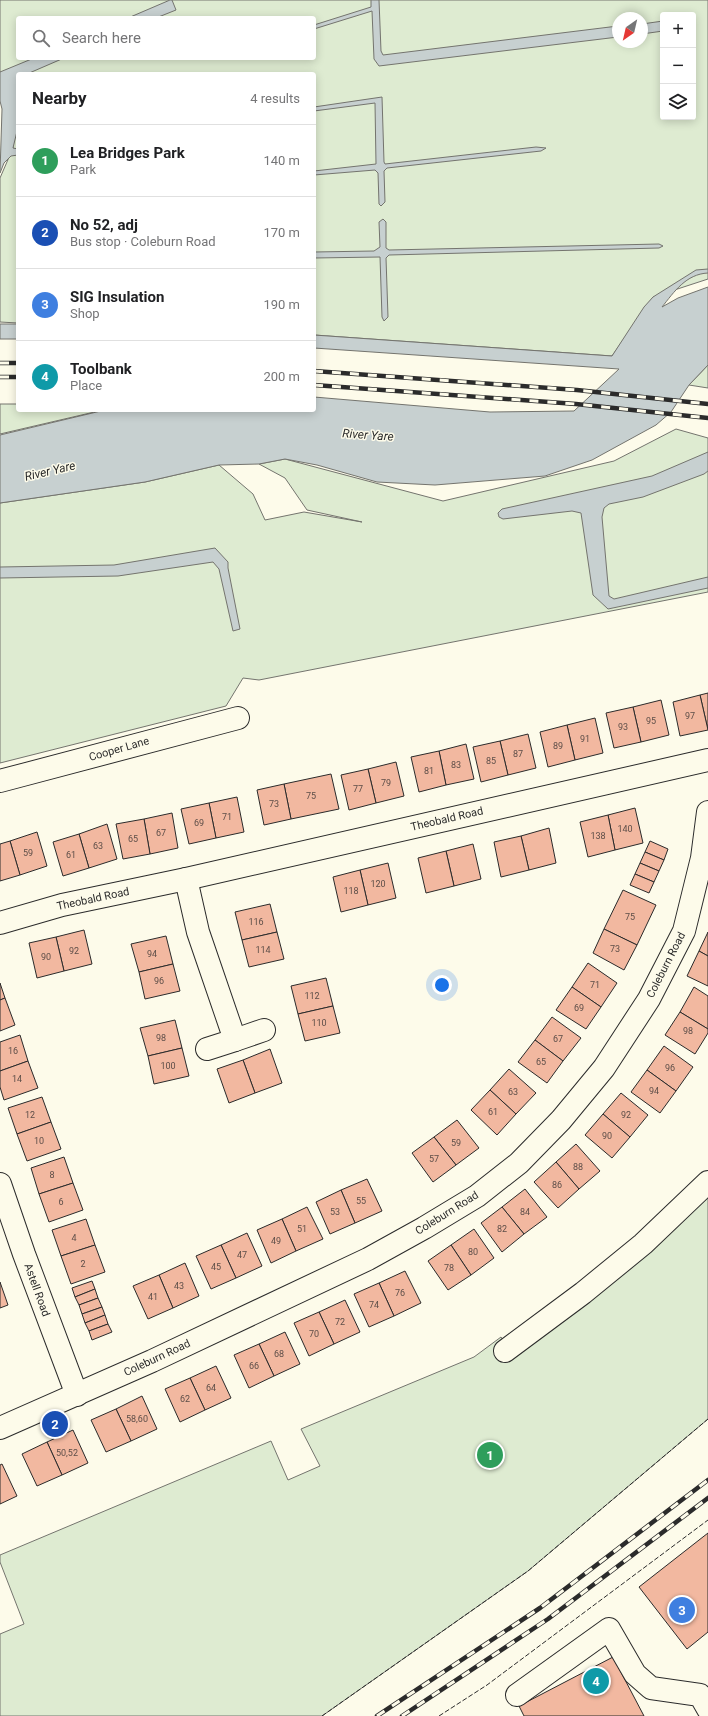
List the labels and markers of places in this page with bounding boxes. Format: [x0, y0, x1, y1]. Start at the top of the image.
pin: 2 [42, 1409, 68, 1439]
pin: 1 [477, 1440, 503, 1470]
pin: 3 [669, 1595, 695, 1625]
pin: 4 [583, 1666, 609, 1696]

